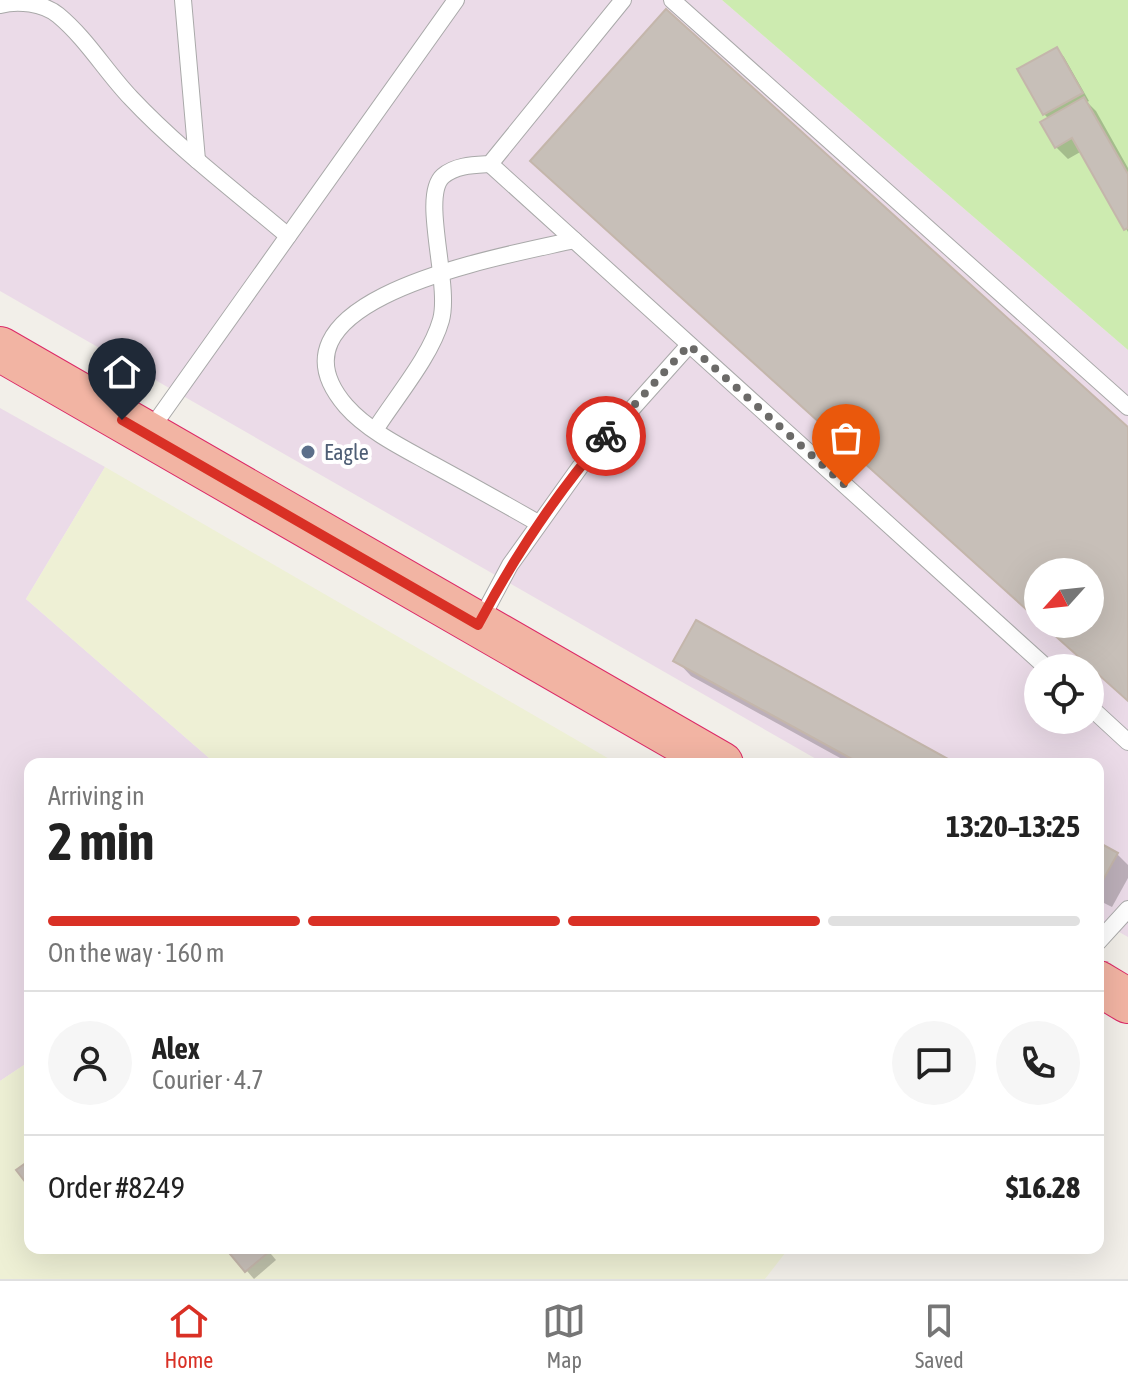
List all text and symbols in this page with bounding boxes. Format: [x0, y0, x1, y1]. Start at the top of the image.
pin [88, 338, 156, 420]
icon: home [100, 350, 144, 394]
courier [566, 396, 646, 476]
pin [812, 404, 880, 486]
icon: bike [584, 414, 628, 458]
icon: bag [824, 416, 868, 460]
place label: Eagle [324, 439, 369, 465]
marker: Eagle [299, 443, 317, 461]
north arrow [1024, 558, 1104, 638]
map controls [1024, 558, 1104, 734]
button: locate [1024, 654, 1104, 734]
text: Arriving in [48, 781, 145, 811]
text: 13:20–13:25 [946, 809, 1080, 843]
text: 2 min [48, 811, 154, 871]
text: On the way · 160 m [48, 938, 225, 968]
button: person [48, 1021, 132, 1105]
button: chat [892, 1021, 976, 1105]
button: phone [996, 1021, 1080, 1105]
text: Alex [152, 1031, 200, 1065]
text: Courier · 4.7 [152, 1065, 263, 1095]
text: Order #8249 [48, 1170, 185, 1204]
text: $16.28 [1006, 1170, 1080, 1204]
tab: Home [164, 1299, 213, 1373]
tab: Map [542, 1299, 586, 1373]
tab: Saved [915, 1299, 964, 1373]

